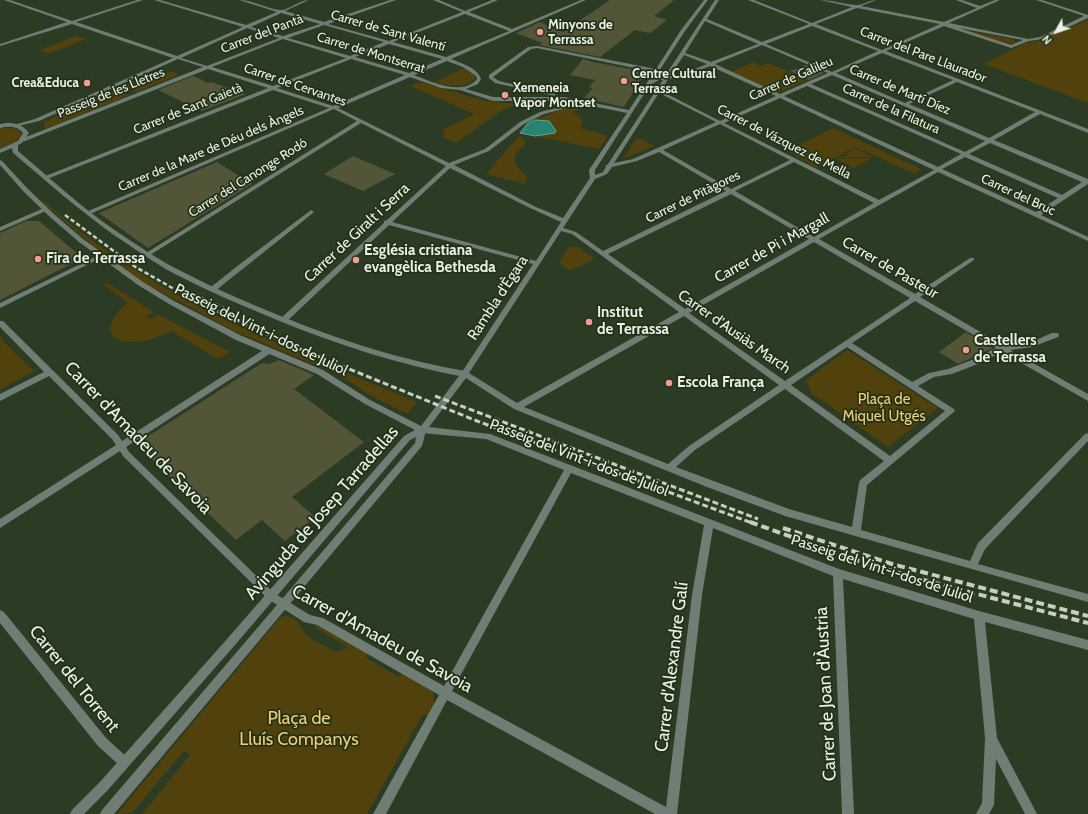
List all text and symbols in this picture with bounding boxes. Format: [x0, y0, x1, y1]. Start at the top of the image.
street label: Carrer de Sant Valentí [329, 7, 447, 55]
street label: Carrer del Pantà [219, 11, 305, 57]
north arrow [1036, 12, 1076, 52]
place label: Minyons de Terrassa [548, 17, 613, 48]
street label: Carrer del Pare Llaurador [858, 24, 988, 86]
marker: Minyons de Terrassa [535, 27, 545, 37]
street label: Carrer de Montserrat [315, 29, 427, 77]
text: N [1039, 32, 1055, 47]
street label: Carrer de Galileu [747, 54, 835, 104]
street label: Carrer de Cervantes [242, 60, 348, 110]
street label: Carrer de Martí Díez [847, 62, 953, 118]
street label: Passeig de les Lletres [55, 64, 167, 122]
place label: Centre Cultural Terrassa [632, 66, 716, 97]
place label: Crea&Educa [11, 75, 79, 91]
marker: Centre Cultural Terrassa [619, 76, 629, 86]
marker: Crea&Educa [82, 78, 92, 88]
street label: Carrer de Sant Gaietà [131, 80, 245, 138]
place label: Xemeneia Vapor Montset [513, 80, 595, 111]
street label: Carrer de la Filatura [840, 80, 942, 138]
marker: Xemeneia Vapor Montset [500, 90, 510, 100]
street label: Carrer de Vázquez de Mella [714, 101, 854, 183]
street label: Carrer de la Mare de Déu dels Àngels [116, 103, 306, 195]
street label: Carrer del Canonge Rodó [186, 135, 310, 221]
street label: Carrer de Pitàgores [643, 167, 743, 227]
street label: Carrer del Bruc [978, 171, 1058, 219]
street label: Carrer de Giralt i Serra [301, 180, 413, 286]
street label: Carrer de Pi i Margall [712, 209, 832, 287]
street label: Carrer de Pasteur [839, 233, 941, 303]
place label: Església cristiana evangèlica Bethesda [364, 242, 496, 277]
place label: Fira de Terrassa [46, 250, 145, 268]
street label: Rambla d'Ègara [464, 252, 532, 344]
marker: Fira de Terrassa [33, 254, 43, 264]
marker: Església cristiana evangèlica Bethesda [351, 255, 361, 265]
street label: Passeig del Vint-i-dos de Juliol [171, 280, 351, 380]
street label: Carrer d'Ausiàs March [674, 286, 794, 378]
place label: Institut de Terrassa [597, 304, 669, 339]
marker: Institut de Terrassa [584, 317, 594, 327]
place label: Castellers de Terrassa [974, 332, 1046, 367]
marker: Castellers de Terrassa [961, 345, 971, 355]
street label: Carrer d'Amadeu de Savoia [60, 357, 216, 519]
place label: Escola França [677, 374, 764, 392]
marker: Escola França [664, 378, 674, 388]
park label: Plaça de Miquel Utgés [842, 391, 926, 426]
street label: Passeig del Vint-i-dos de Juliol [487, 415, 671, 501]
street label: Avinguda de Josep Tarradellas [241, 422, 403, 604]
street label: Passeig del Vint-i-dos de Juliol [789, 531, 975, 607]
street label: Carrer d'Amadeu de Savoia [288, 580, 476, 698]
street label: Carrer d'Alexandre Galí [651, 581, 693, 753]
street label: Carrer de Joan d'Àustria [811, 606, 841, 782]
street label: Carrer del Torrent [24, 621, 124, 737]
park label: Plaça de Lluís Companys [239, 708, 359, 750]

